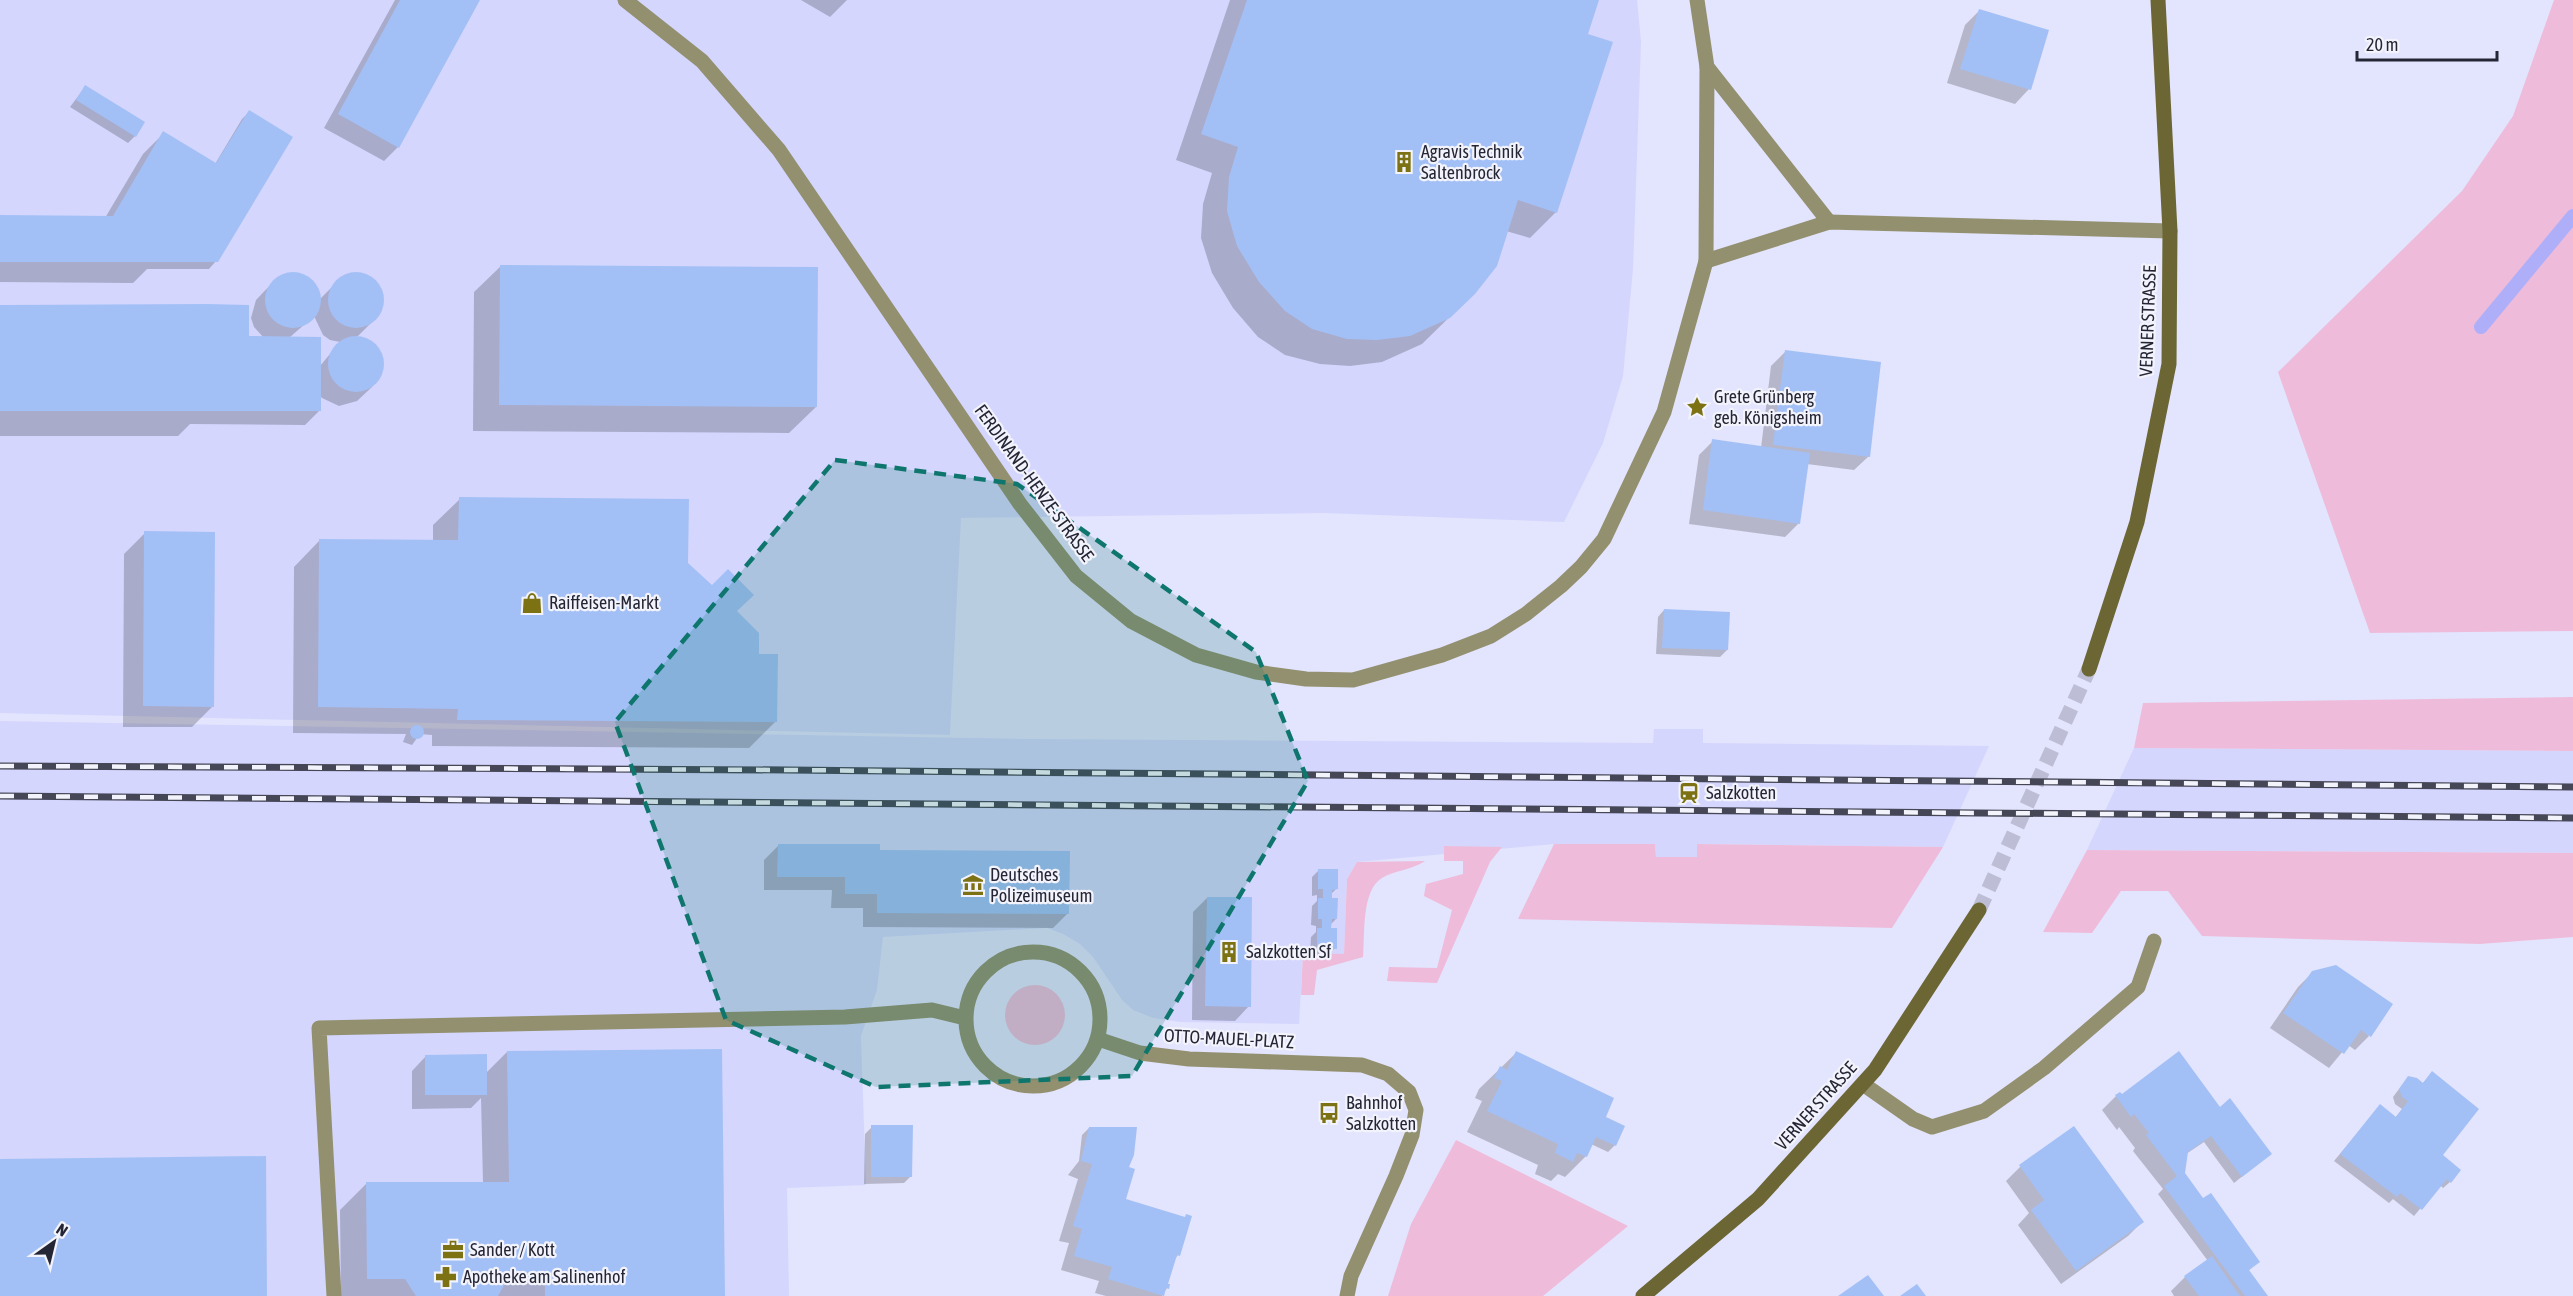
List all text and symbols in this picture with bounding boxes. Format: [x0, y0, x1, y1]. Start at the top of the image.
scale bar [2357, 24, 2496, 62]
text: 20 m [2366, 34, 2398, 55]
place label: Agravis Technik Saltenbrock [1421, 141, 1522, 183]
building icon: Agravis Technik Saltenbrock [1392, 150, 1416, 174]
street label: VERNER STRASSE [2135, 265, 2160, 377]
place label: Grete Grünberg geb. Königsheim [1714, 386, 1822, 428]
place icon: Grete Grünberg geb. Königsheim [1685, 395, 1709, 419]
street label: FERDINAND-HENZE-STRASSE [971, 400, 1098, 565]
shop icon: Raiffeisen-Markt [520, 591, 544, 615]
place label: Raiffeisen-Markt [549, 592, 659, 613]
station icon: Salzkotten [1677, 781, 1701, 805]
place label: Salzkotten [1706, 782, 1776, 803]
place label: Deutsches Polizeimuseum [990, 864, 1092, 906]
museum icon: Deutsches Polizeimuseum [961, 873, 985, 897]
building icon: Salzkotten Sf [1217, 940, 1241, 964]
place label: Salzkotten Sf [1246, 941, 1331, 962]
street label: OTTO-MAUEL-PLATZ [1163, 1025, 1295, 1052]
street label: VERNER STRASSE [1771, 1057, 1861, 1154]
place label: Bahnhof Salzkotten [1346, 1092, 1416, 1134]
bus stop icon: Bahnhof Salzkotten [1317, 1101, 1341, 1125]
north arrow [24, 1212, 84, 1272]
text: N [53, 1219, 71, 1240]
office icon: Sander / Kott [441, 1238, 465, 1262]
place label: Sander / Kott [470, 1239, 555, 1260]
pharmacy icon: Apotheke am Salinenhof [434, 1265, 458, 1289]
place label: Apotheke am Salinenhof [463, 1266, 626, 1287]

